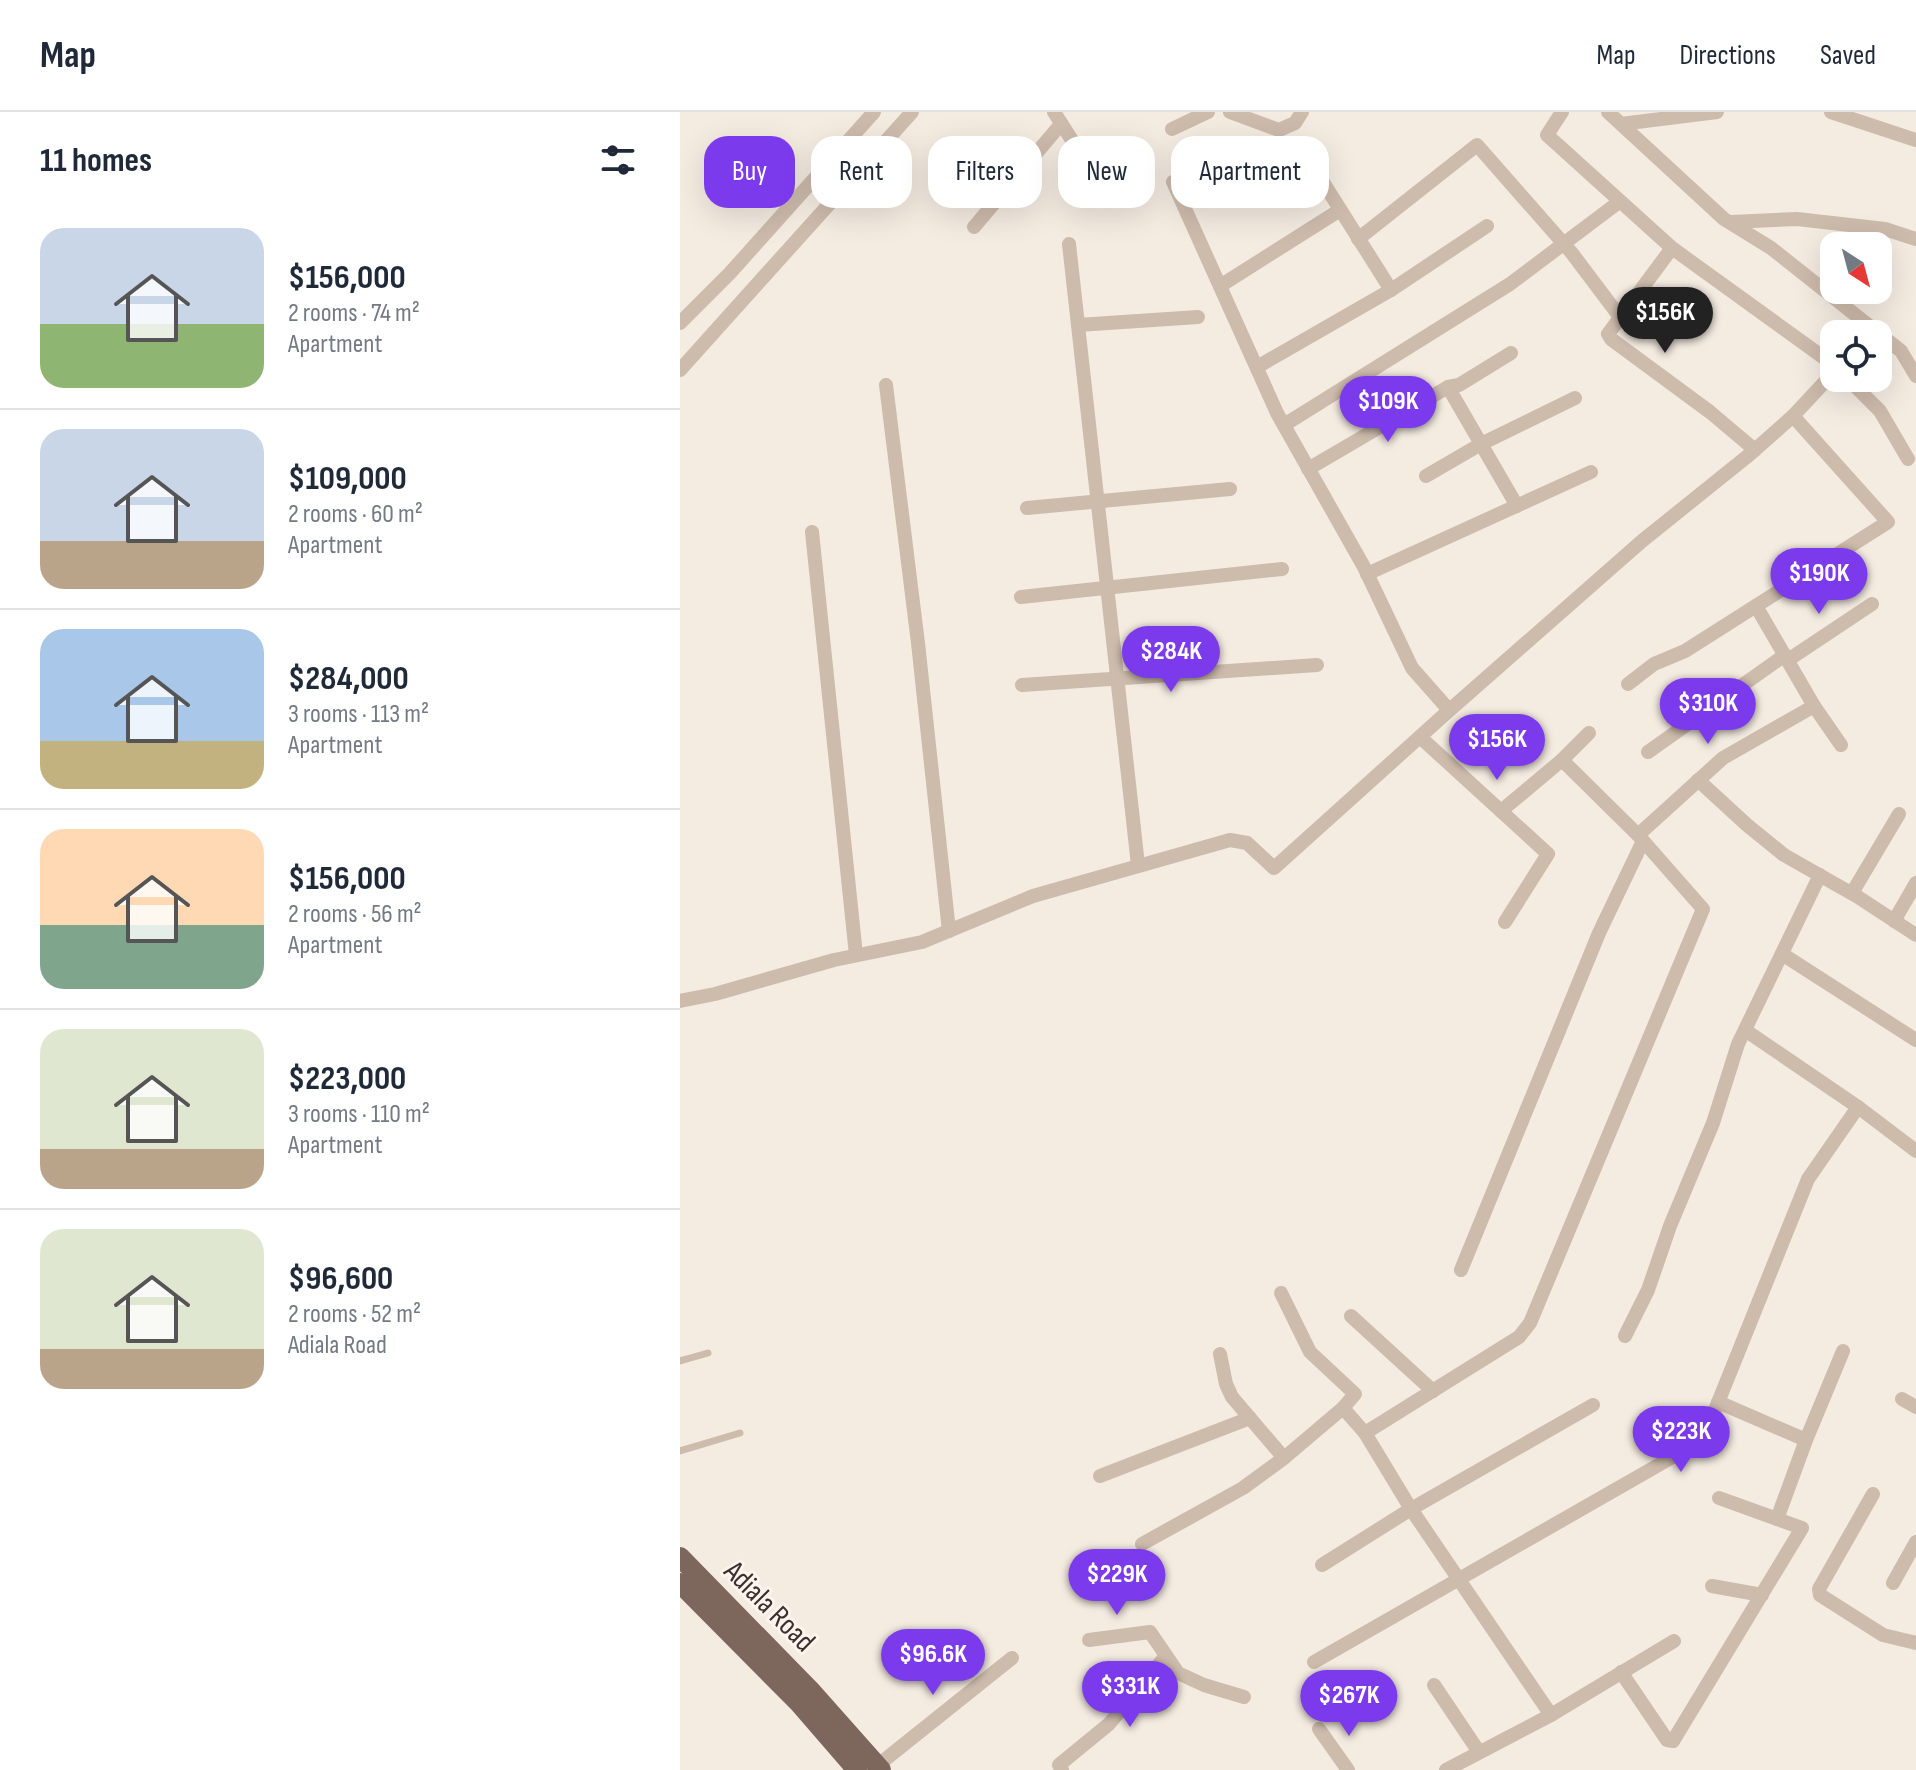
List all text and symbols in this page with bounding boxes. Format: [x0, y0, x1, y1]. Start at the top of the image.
text: Map [40, 33, 96, 78]
text: Map [1597, 39, 1636, 72]
text: Directions [1680, 39, 1776, 72]
text: Saved [1820, 39, 1876, 72]
chip: Buy [704, 136, 795, 208]
chip: Rent [811, 136, 912, 208]
chip: Filters [928, 136, 1042, 208]
chip: New [1058, 136, 1155, 208]
chip: Apartment [1171, 136, 1329, 208]
icon: filters [596, 138, 640, 182]
text: 11 homes [40, 140, 152, 181]
north arrow [1820, 232, 1892, 304]
map controls [1820, 232, 1892, 392]
text: $156,000 [288, 257, 406, 298]
icon: home [104, 260, 200, 356]
pin: $156K [1609, 287, 1721, 355]
text: $156K [1635, 297, 1695, 328]
text: 2 rooms · 74 m² [288, 298, 420, 329]
button: locate [1820, 320, 1892, 392]
text: Apartment [288, 329, 382, 360]
pin: $109K [1332, 376, 1444, 444]
text: $109K [1357, 386, 1419, 417]
text: $109,000 [288, 458, 407, 499]
icon: home [104, 461, 200, 557]
text: 2 rooms · 60 m² [288, 499, 423, 530]
text: Apartment [288, 530, 382, 561]
pin: $190K [1763, 548, 1875, 616]
text: $190K [1788, 558, 1850, 589]
pin: $284K [1115, 626, 1227, 694]
text: $284K [1140, 636, 1202, 667]
text: $284,000 [288, 658, 409, 699]
icon: home [104, 661, 200, 757]
pin: $310K [1652, 678, 1764, 746]
text: $310K [1678, 688, 1738, 719]
text: 3 rooms · 113 m² [288, 699, 429, 730]
pin: $156K [1441, 714, 1553, 782]
text: $156K [1467, 724, 1527, 755]
text: Apartment [288, 730, 382, 761]
text: $156,000 [288, 858, 406, 899]
icon: home [104, 861, 200, 957]
text: 2 rooms · 56 m² [288, 899, 422, 930]
text: Apartment [288, 930, 382, 961]
text: $223,000 [288, 1058, 406, 1099]
icon: home [104, 1061, 200, 1157]
text: 3 rooms · 110 m² [288, 1099, 430, 1130]
text: Apartment [288, 1130, 382, 1161]
text: $96,600 [288, 1258, 393, 1299]
icon: home [104, 1261, 200, 1357]
text: 2 rooms · 52 m² [288, 1299, 421, 1330]
text: Adiala Road [288, 1330, 387, 1361]
pin: $223K [1625, 1406, 1737, 1474]
text: $223K [1651, 1416, 1711, 1447]
pin: $229K [1061, 1549, 1173, 1617]
street label: Adiala Road [716, 1553, 822, 1660]
text: $229K [1086, 1559, 1148, 1590]
pin: $96.6K [868, 1629, 998, 1697]
text: $96.6K [899, 1639, 967, 1670]
pin: $331K [1074, 1661, 1186, 1729]
pin: $267K [1293, 1670, 1405, 1738]
text: $331K [1100, 1671, 1160, 1702]
text: $267K [1318, 1680, 1380, 1711]

